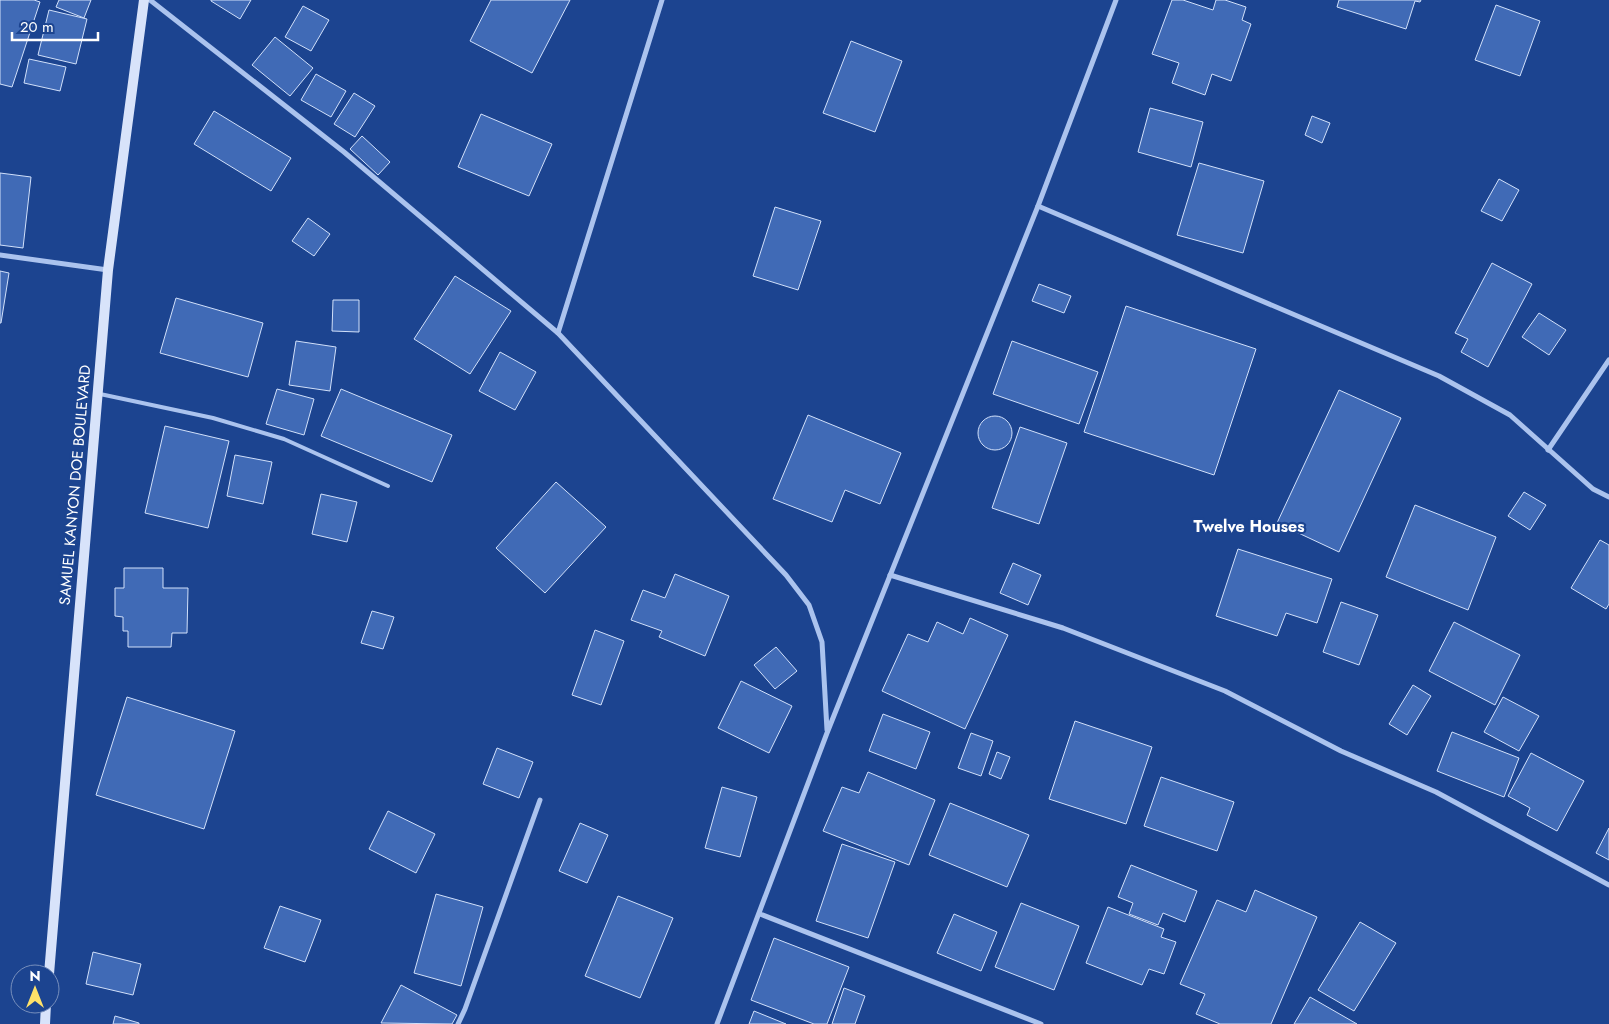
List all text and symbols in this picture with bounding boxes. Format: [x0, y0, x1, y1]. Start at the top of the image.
scale bar [12, 10, 99, 42]
text: 20 m [20, 16, 54, 38]
street label: SAMUEL KANYON DOE BOULEVARD [54, 364, 96, 606]
district label: Twelve Houses [1193, 515, 1305, 538]
north arrow [10, 964, 60, 1014]
text: N [29, 966, 41, 986]

